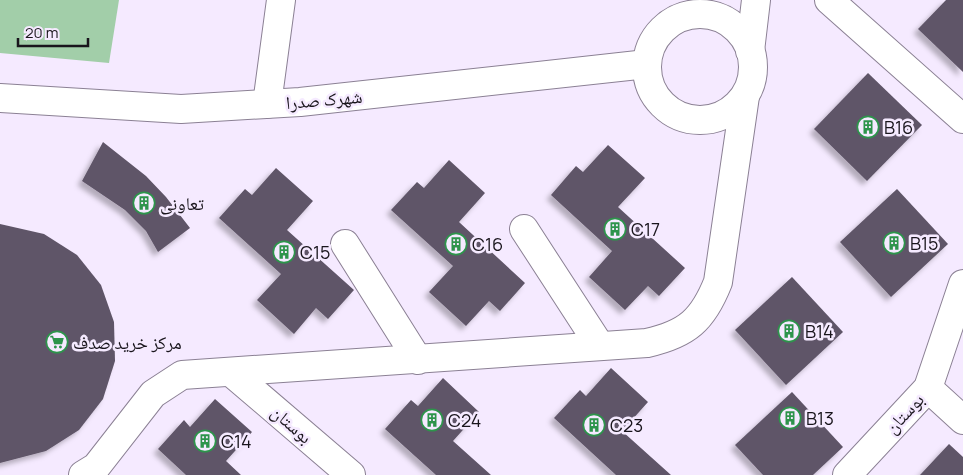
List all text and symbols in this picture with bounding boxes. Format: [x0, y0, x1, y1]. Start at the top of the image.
scale bar [18, 15, 88, 47]
text: 20 m [25, 22, 58, 43]
street label: شهرک صدرا [285, 84, 363, 114]
building icon: B16 [856, 115, 880, 139]
place label: B16 [884, 115, 913, 139]
building icon: تعاونی [132, 191, 156, 215]
place label: تعاونی [160, 191, 204, 215]
building icon: C17 [603, 217, 627, 241]
place label: C17 [631, 217, 660, 241]
building icon: B15 [882, 231, 906, 255]
place label: B15 [910, 231, 938, 255]
building icon: C16 [444, 232, 468, 256]
place label: C16 [472, 232, 503, 256]
building icon: C15 [272, 240, 296, 264]
place label: C15 [300, 240, 330, 264]
building icon: B14 [777, 319, 801, 343]
place label: B14 [805, 319, 834, 343]
supermarket icon: مرکز خرید صدف [45, 330, 69, 354]
place label: مرکز خرید صدف [73, 330, 182, 354]
street label: بوستان [879, 388, 929, 438]
street label: بوستان [266, 400, 318, 448]
building icon: B13 [778, 406, 802, 430]
place label: B13 [806, 406, 834, 430]
building icon: C24 [420, 408, 444, 432]
place label: C24 [448, 408, 481, 432]
building icon: C23 [582, 413, 606, 437]
place label: C23 [610, 413, 643, 437]
building icon: C14 [193, 429, 217, 453]
place label: C14 [221, 429, 252, 453]

